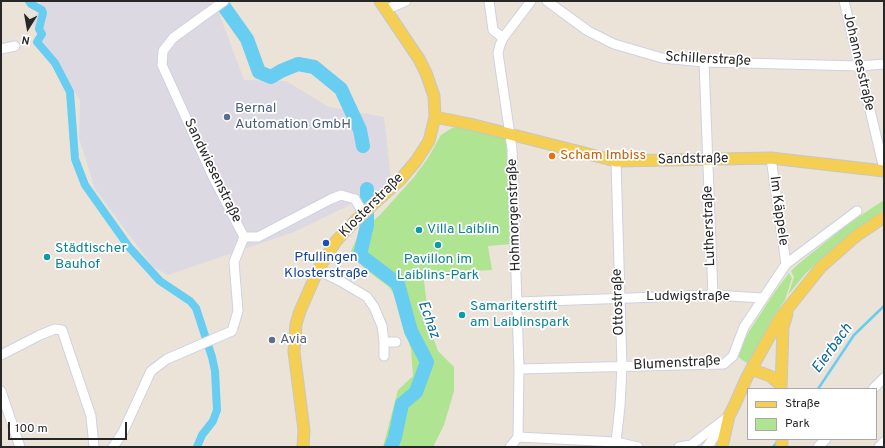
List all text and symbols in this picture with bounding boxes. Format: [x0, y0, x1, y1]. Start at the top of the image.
north arrow [8, 8, 48, 48]
street label: Johannesstraße [839, 11, 877, 113]
text: N [20, 32, 31, 47]
street label: Schillerstraße [665, 49, 751, 71]
place label: Bernal Automation GmbH [235, 101, 351, 134]
marker: Bernal Automation GmbH [222, 112, 232, 122]
street label: Sandwiesenstraße [180, 116, 244, 226]
place label: Scham Imbiss [560, 148, 646, 164]
marker: Scham Imbiss [547, 151, 557, 161]
street label: Sandstraße [657, 151, 729, 169]
street label: Hohmorgenstraße [505, 158, 525, 272]
street label: Klosterstraße [336, 170, 408, 242]
street label: Im Käppele [765, 175, 791, 247]
street label: Lutherstraße [700, 185, 720, 267]
place label: Villa Laiblin [427, 222, 499, 238]
marker: Villa Laiblin [414, 225, 424, 235]
marker: Pfullingen Klosterstraße [321, 238, 331, 248]
marker: Pavillon im Laiblins-Park [433, 240, 443, 250]
place label: Städtischer Bauhof [55, 241, 127, 274]
place label: Pfullingen Klosterstraße [284, 250, 368, 282]
marker: Städtischer Bauhof [42, 252, 52, 262]
place label: Pavillon im Laiblins-Park [397, 252, 479, 284]
street label: Ottostraße [609, 268, 629, 336]
street label: Ludwigstraße [646, 289, 730, 305]
water label: Echaz [413, 299, 443, 341]
place label: Samariterstift am Laiblinspark [470, 299, 569, 332]
marker: Samariterstift am Laiblinspark [457, 310, 467, 320]
water label: Eierbach [809, 321, 857, 377]
place label: Avia [280, 332, 307, 348]
marker: Avia [267, 335, 277, 345]
street label: Blumenstraße [633, 353, 721, 375]
legend [747, 388, 877, 440]
text: Straße [785, 396, 820, 412]
scale bar [10, 414, 129, 440]
text: Park [785, 416, 810, 432]
text: 100 m [15, 421, 48, 437]

